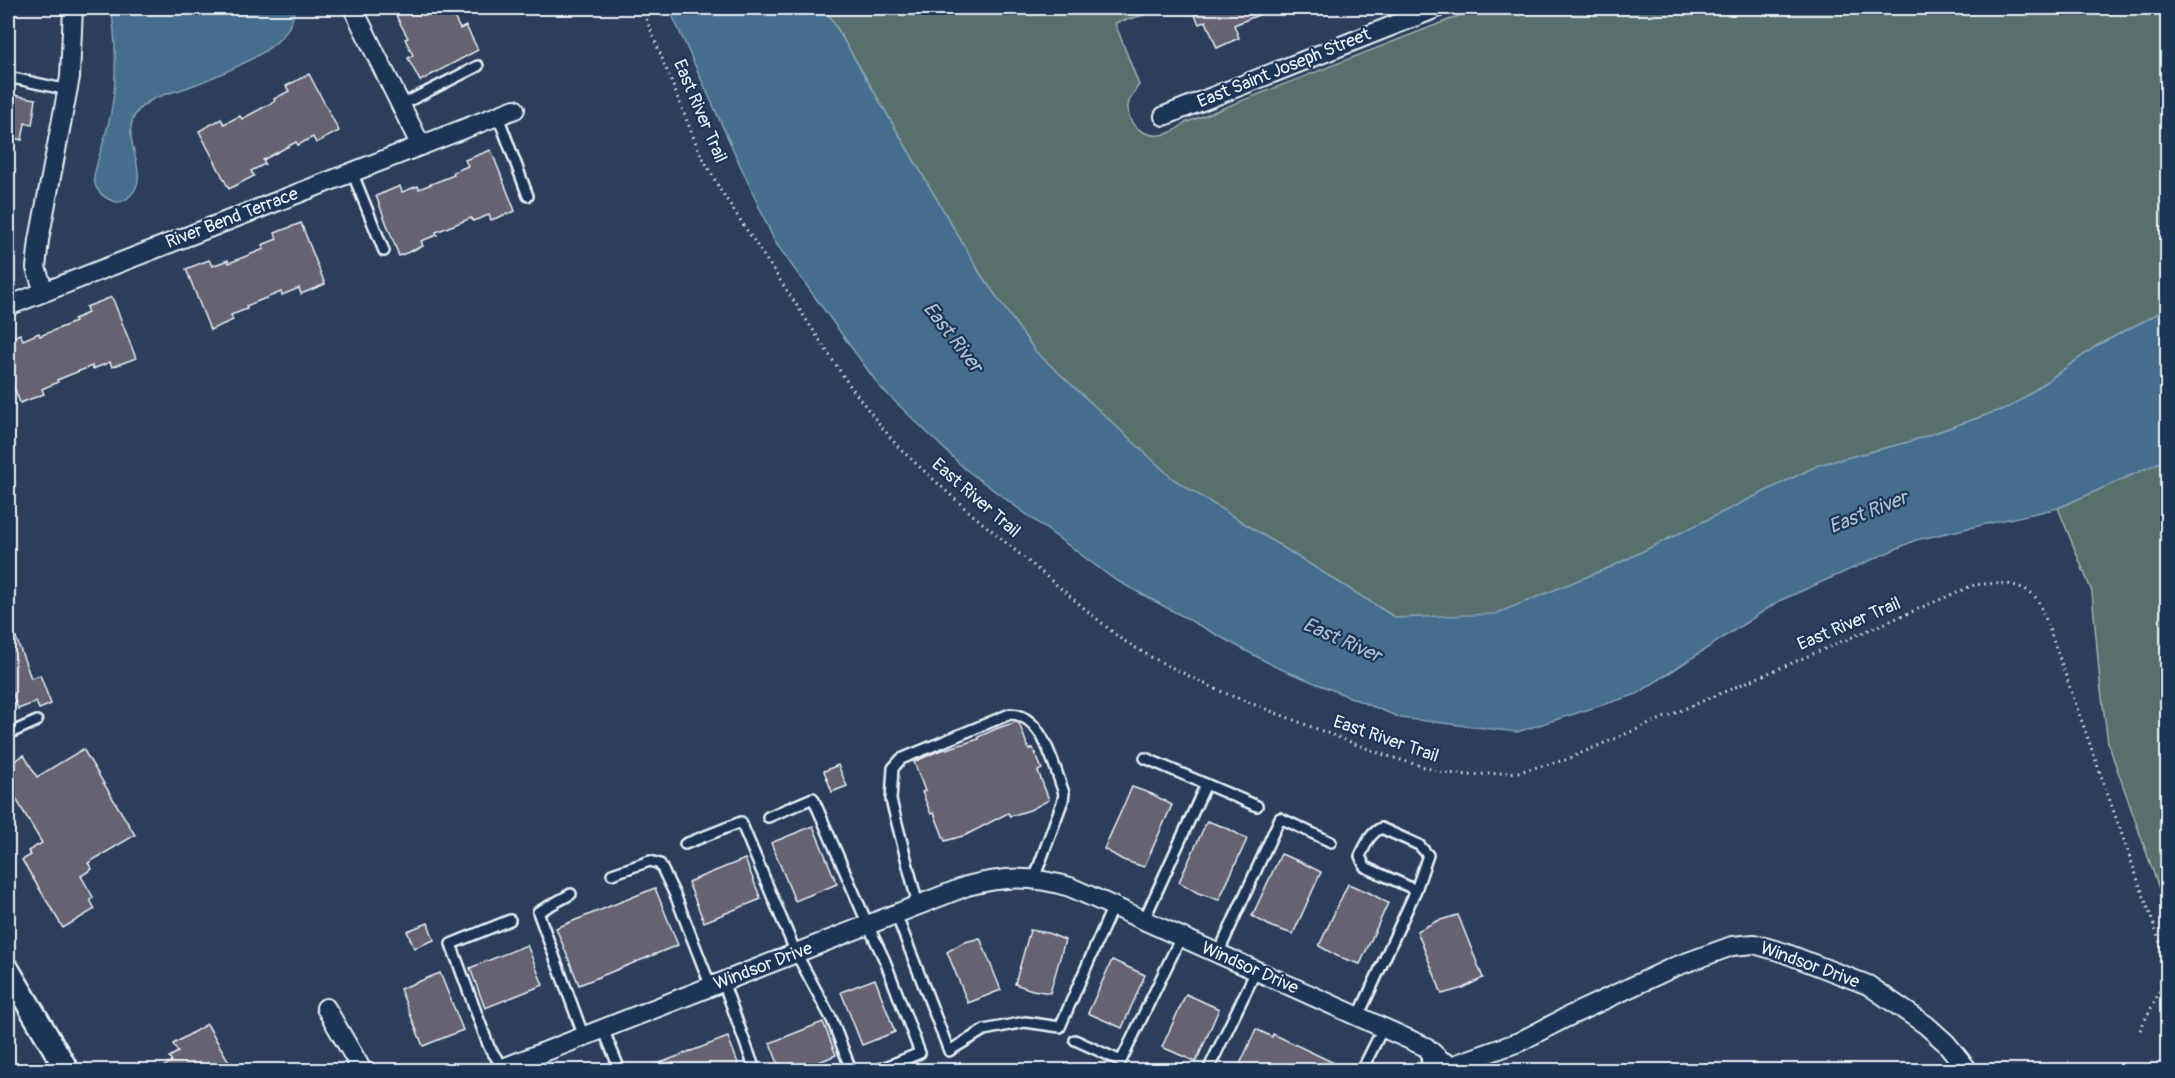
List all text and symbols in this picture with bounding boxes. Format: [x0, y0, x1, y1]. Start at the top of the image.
street label: East Saint Joseph Street [1194, 22, 1375, 113]
street label: East River Trail [668, 56, 732, 166]
street label: River Bend Terrace [162, 182, 302, 254]
water label: East River [918, 297, 990, 380]
street label: East River Trail [927, 453, 1025, 543]
water label: East River [1825, 484, 1914, 539]
street label: East River Trail [1794, 592, 1904, 656]
water label: East River [1299, 612, 1388, 669]
street label: East River Trail [1330, 710, 1442, 768]
street label: Windsor Drive [1198, 936, 1302, 1000]
street label: Windsor Drive [1757, 936, 1863, 994]
street label: Windsor Drive [710, 937, 816, 995]

